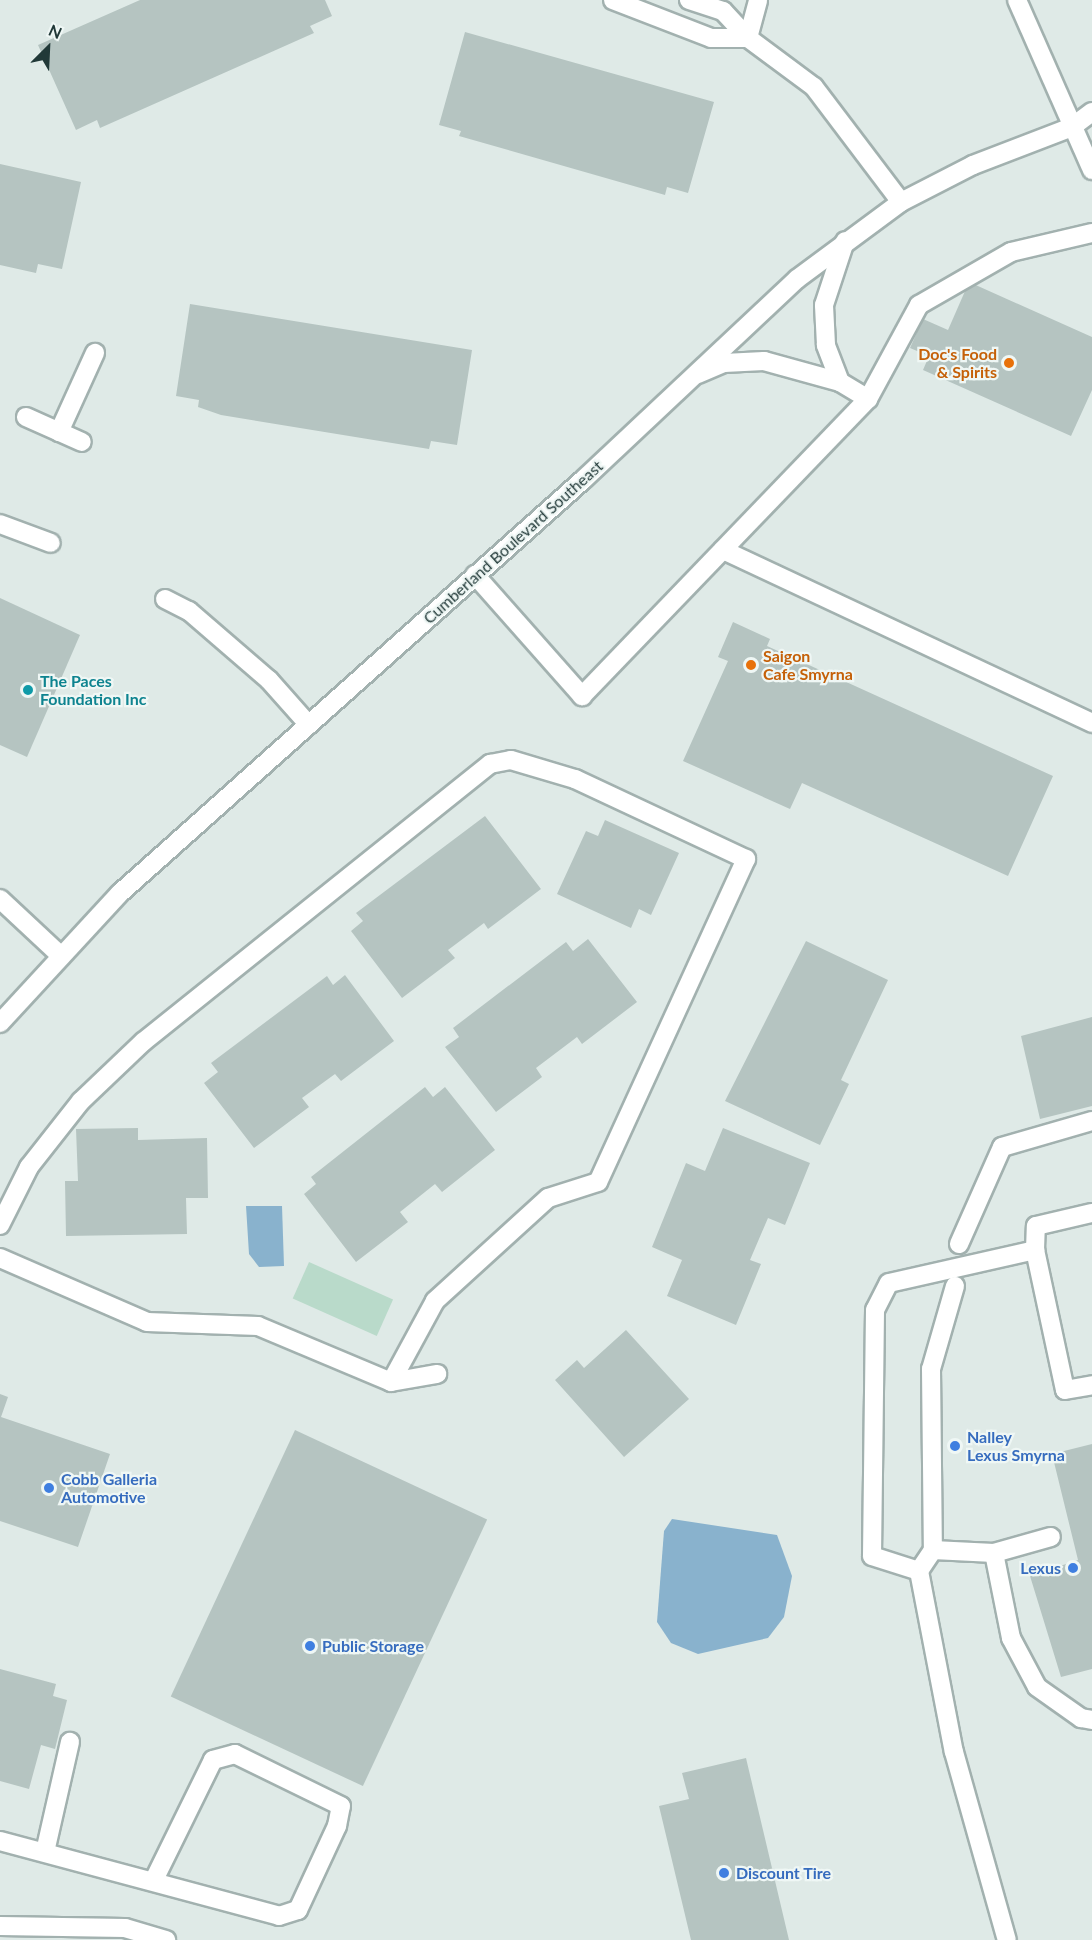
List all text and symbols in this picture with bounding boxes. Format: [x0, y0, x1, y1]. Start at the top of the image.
north arrow [18, 18, 78, 78]
text: N [46, 20, 65, 42]
place label: Doc's Food & Spirits [918, 344, 997, 382]
marker: Doc's Food & Spirits [1002, 356, 1016, 370]
street label: Cumberland Boulevard Southeast [419, 456, 607, 628]
place label: Saigon Cafe Smyrna [763, 646, 853, 684]
marker: Saigon Cafe Smyrna [744, 658, 758, 672]
place label: The Paces Foundation Inc [40, 671, 146, 709]
marker: The Paces Foundation Inc [21, 683, 35, 697]
place label: Nalley Lexus Smyrna [967, 1427, 1065, 1465]
marker: Nalley Lexus Smyrna [948, 1439, 962, 1453]
place label: Cobb Galleria Automotive [61, 1469, 157, 1507]
marker: Cobb Galleria Automotive [42, 1481, 56, 1495]
place label: Lexus [1020, 1558, 1061, 1578]
marker: Lexus [1066, 1561, 1080, 1575]
place label: Public Storage [322, 1636, 424, 1656]
marker: Public Storage [303, 1639, 317, 1653]
place label: Discount Tire [736, 1863, 832, 1883]
marker: Discount Tire [717, 1866, 731, 1880]

